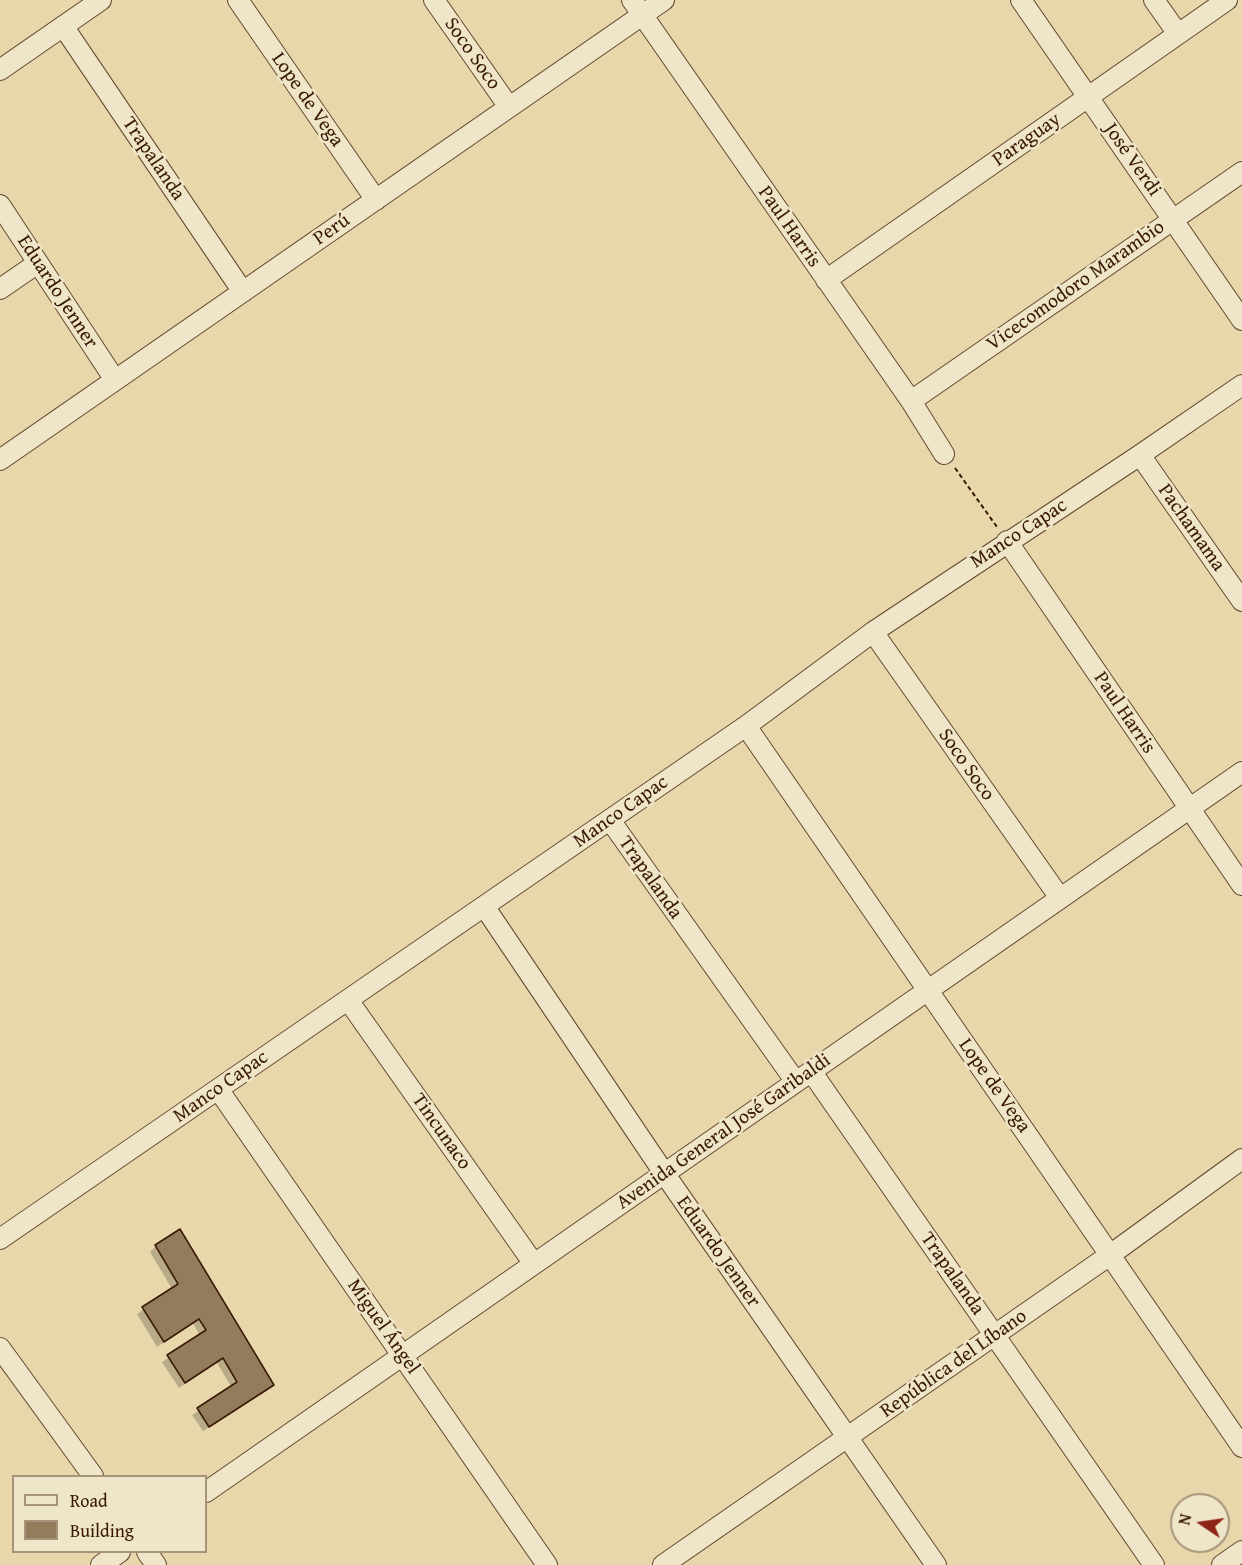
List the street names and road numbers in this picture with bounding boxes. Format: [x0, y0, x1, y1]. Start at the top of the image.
street label: Soco Soco [439, 13, 505, 95]
street label: Lope de Vega [266, 48, 348, 152]
street label: Paraguay [988, 108, 1066, 172]
street label: Trapalanda [116, 113, 190, 205]
street label: José Verdi [1098, 119, 1166, 201]
street label: Paul Harris [752, 182, 826, 272]
street label: Perú [309, 209, 355, 251]
street label: Vicecomodoro Marambio [982, 215, 1170, 357]
street label: Eduardo Jenner [11, 231, 103, 353]
street label: Pachamama [1152, 480, 1230, 576]
street label: Manco Capac [966, 494, 1072, 574]
street label: Paul Harris [1088, 667, 1160, 759]
street label: Soco Soco [933, 724, 999, 806]
street label: Manco Capac [569, 771, 673, 853]
street label: Trapalanda [613, 832, 687, 924]
street label: Lope de Vega [953, 1034, 1035, 1138]
street label: Manco Capac [169, 1046, 273, 1128]
street label: Avenida General José Garibaldi [612, 1049, 836, 1215]
street label: Tincunaco [406, 1089, 476, 1175]
street label: Eduardo Jenner [671, 1192, 765, 1312]
street label: Trapalanda [915, 1228, 989, 1320]
street label: Miguel Ángel [341, 1275, 425, 1379]
street label: República del Líbano [876, 1304, 1032, 1424]

